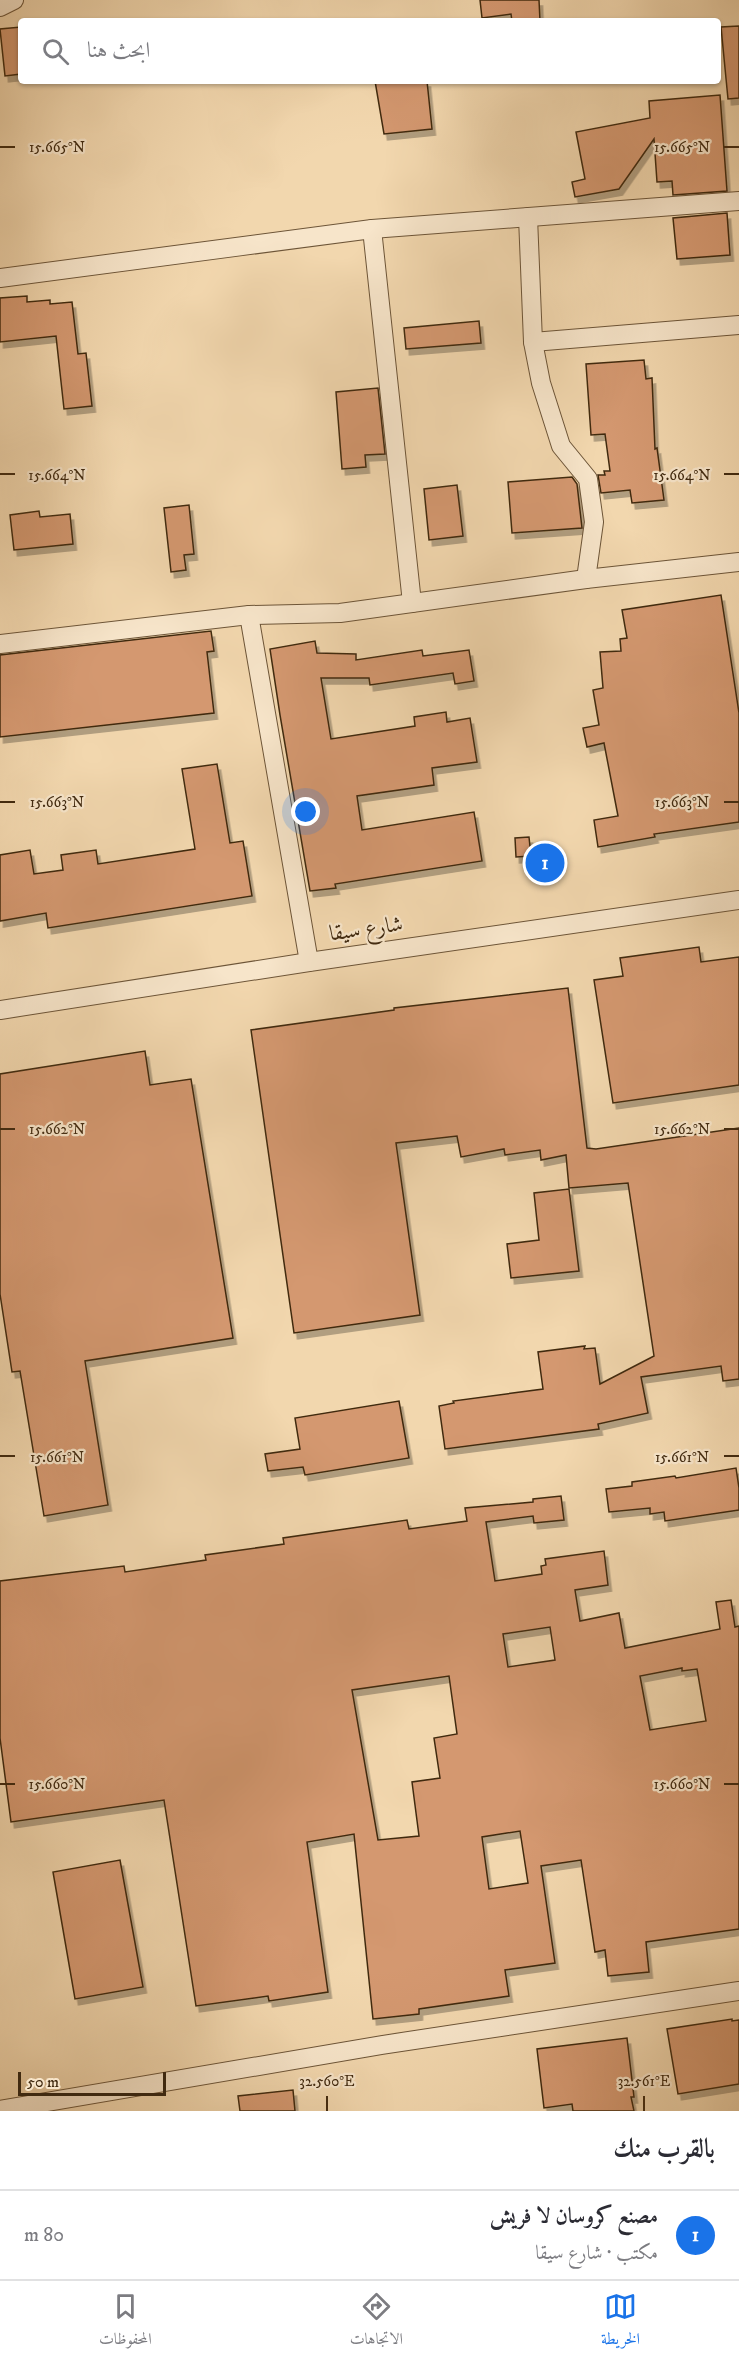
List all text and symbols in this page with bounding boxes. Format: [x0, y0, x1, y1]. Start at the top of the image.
search box [18, 18, 721, 84]
icon: search [39, 35, 72, 68]
text: ابحث هنا [87, 37, 150, 64]
text: 15.665°N [29, 138, 85, 157]
text: 15.665°N [654, 138, 710, 157]
text: 15.664°N [28, 466, 86, 485]
text: 15.664°N [653, 466, 711, 485]
text: 15.663°N [30, 793, 84, 812]
text: 15.663°N [655, 793, 709, 812]
your location [291, 797, 320, 826]
pin: 1 [526, 840, 564, 886]
street label: شارع سيقا [327, 910, 405, 951]
text: 15.662°N [29, 1120, 85, 1139]
text: 15.662°N [654, 1120, 710, 1139]
text: 15.661°N [30, 1448, 84, 1467]
text: 15.661°N [655, 1448, 709, 1467]
text: 15.660°N [29, 1775, 85, 1794]
text: 15.660°N [654, 1775, 710, 1794]
scale bar [18, 2069, 166, 2096]
text: 50 m [27, 2072, 59, 2092]
text: 32.560°E [299, 2072, 355, 2091]
text: 32.561°E [618, 2072, 671, 2091]
text: بالقرب منك [613, 2133, 715, 2166]
text: مصنع كروسان لا فريش [490, 2203, 658, 2230]
text: 80 m [24, 2223, 64, 2248]
text: 1 [692, 2223, 699, 2248]
text: مكتب · شارع سيقا [535, 2241, 658, 2266]
tab: المحفوظات [99, 2290, 152, 2354]
tab: الاتجاهات [350, 2290, 403, 2354]
tab: الخريطة [601, 2290, 640, 2354]

